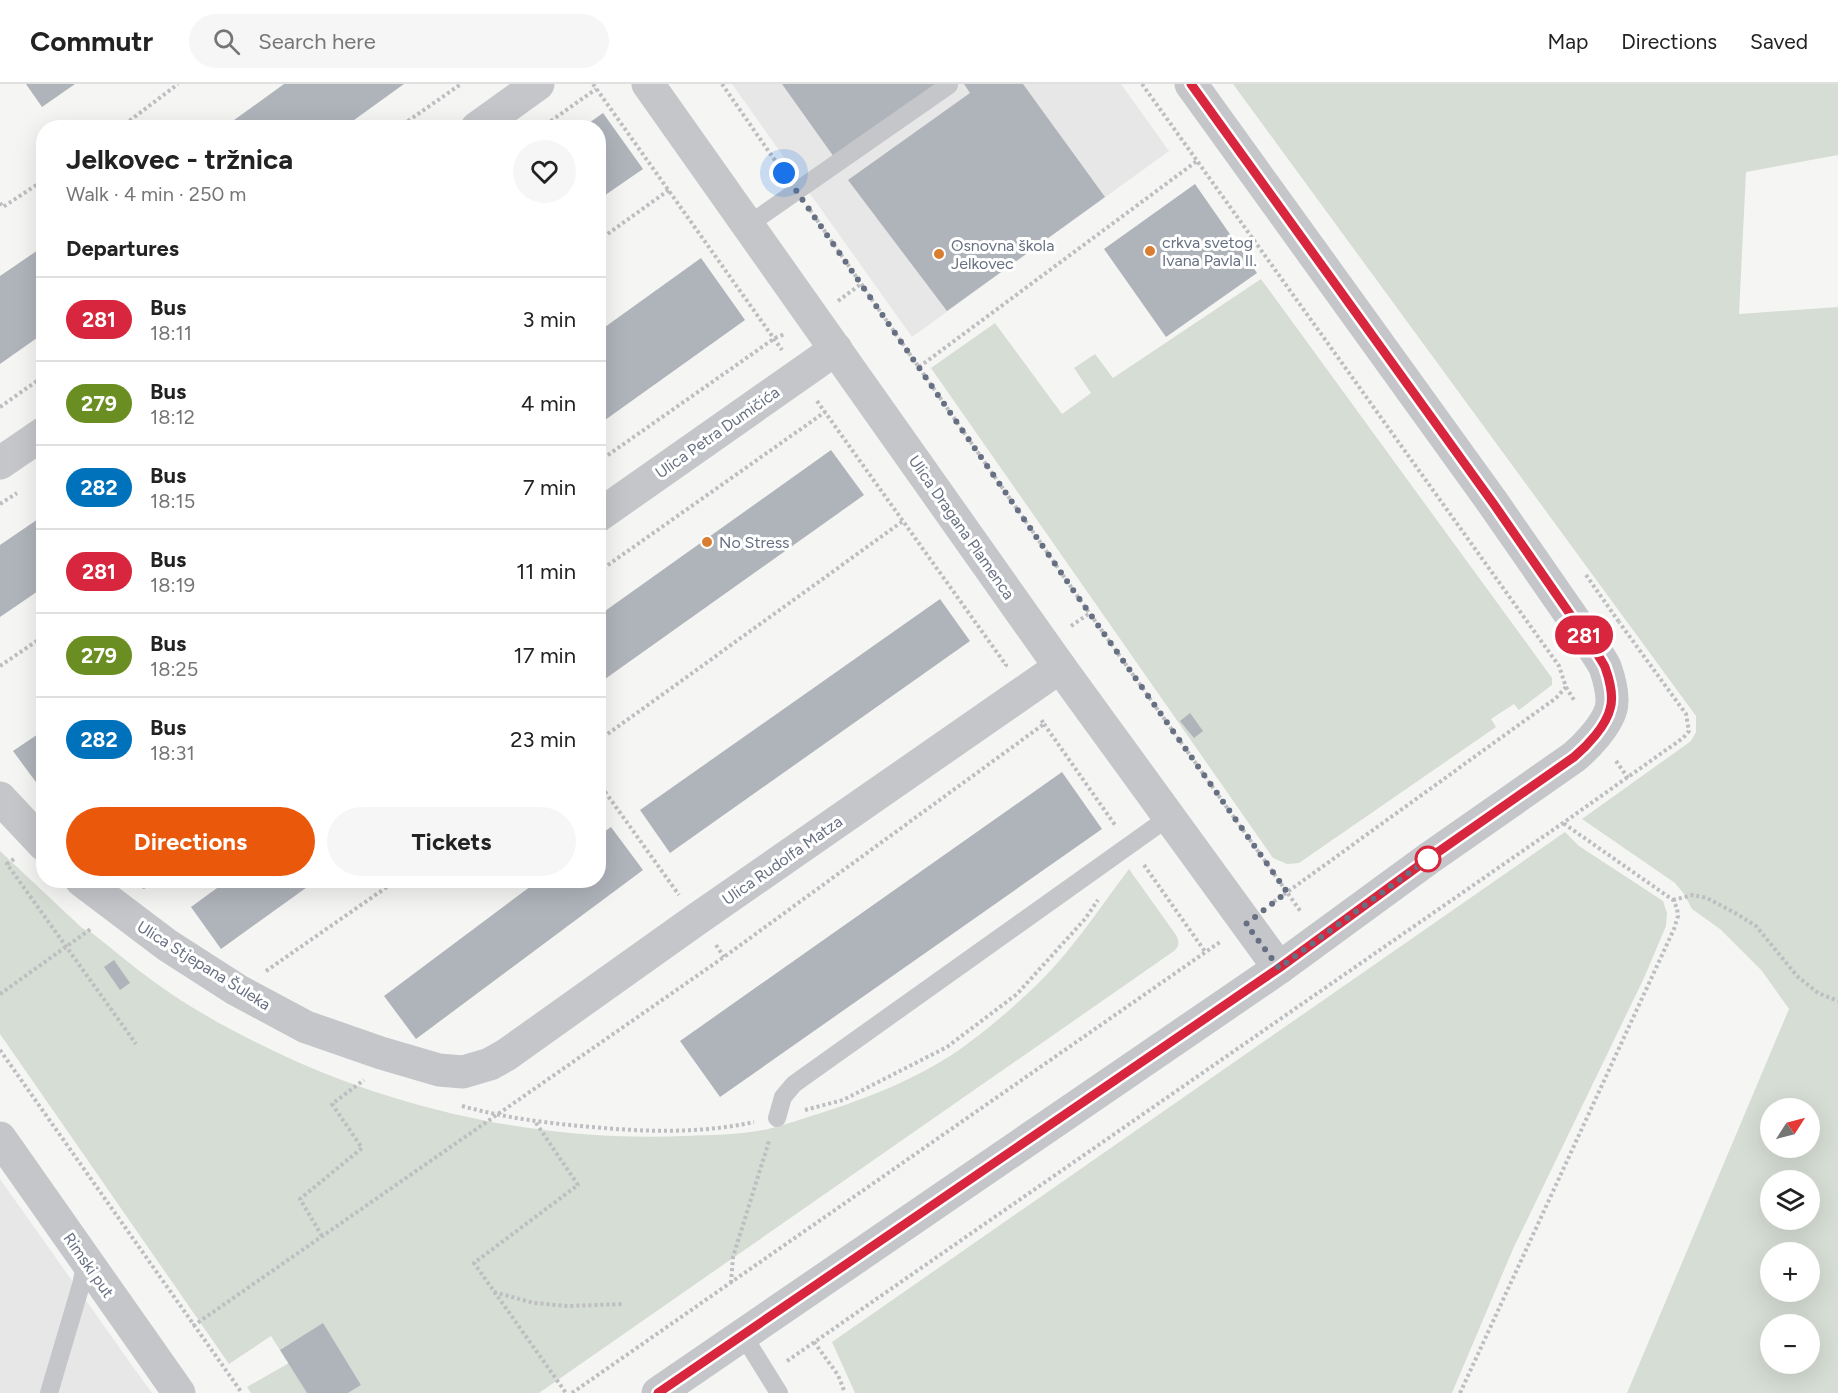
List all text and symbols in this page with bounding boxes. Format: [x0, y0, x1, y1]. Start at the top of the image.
search box [189, 14, 609, 68]
text: Commutr [30, 24, 153, 58]
icon: search [210, 25, 243, 58]
text: Search here [258, 28, 376, 55]
text: Map [1547, 29, 1588, 54]
text: Directions [1621, 29, 1717, 54]
text: Saved [1750, 29, 1808, 54]
button: heart [513, 140, 576, 203]
text: Jelkovec - tržnica [66, 142, 293, 176]
your location [769, 158, 799, 188]
text: Walk · 4 min · 250 m [66, 182, 246, 206]
place label: crkva svetog Ivana Pavla II. [1162, 233, 1257, 270]
text: Departures [66, 235, 179, 262]
place label: Osnovna škola Jelkovec [951, 236, 1054, 273]
marker: crkva svetog Ivana Pavla II. [1143, 244, 1157, 258]
marker: Osnovna škola Jelkovec [932, 247, 946, 261]
text: Bus [150, 294, 186, 321]
text: 3 min [522, 306, 576, 333]
text: 281 [82, 307, 116, 332]
text: 18:11 [150, 321, 192, 345]
text: Bus [150, 378, 186, 405]
street label: Ulica Petra Dumičića [652, 382, 783, 482]
text: 4 min [521, 390, 576, 417]
text: 279 [81, 391, 117, 416]
text: 18:12 [150, 405, 195, 429]
street label: Ulica Dragana Plamenca [905, 452, 1019, 603]
text: Bus [150, 462, 186, 489]
text: 7 min [523, 474, 576, 501]
text: 282 [80, 475, 118, 500]
text: 18:15 [150, 489, 195, 513]
place label: No Stress [719, 533, 790, 552]
marker: No Stress [700, 535, 714, 549]
text: Bus [150, 546, 186, 573]
text: 11 min [516, 558, 576, 585]
text: 281 [82, 559, 116, 584]
text: 18:19 [150, 573, 195, 597]
line badge: 281 [1550, 616, 1618, 654]
text: 281 [1567, 623, 1601, 648]
text: Bus [150, 630, 186, 657]
text: 17 min [514, 642, 576, 669]
text: 279 [81, 643, 117, 668]
text: 18:25 [150, 657, 198, 681]
text: Bus [150, 714, 186, 741]
text: 23 min [510, 726, 576, 753]
text: 282 [80, 727, 118, 752]
text: 18:31 [150, 741, 195, 765]
button: Directions [66, 807, 315, 876]
button: Tickets [327, 807, 576, 876]
street label: Ulica Rudolfa Matza [719, 812, 846, 909]
unlabelled marker [1415, 846, 1441, 872]
street label: Ulica Stjepana Šuleka [134, 917, 274, 1014]
north arrow [1760, 1098, 1820, 1158]
map controls [1760, 1098, 1820, 1374]
button: layers [1760, 1170, 1820, 1230]
street label: Rimski put [59, 1229, 118, 1301]
button: + [1760, 1242, 1820, 1302]
button: − [1760, 1314, 1820, 1374]

